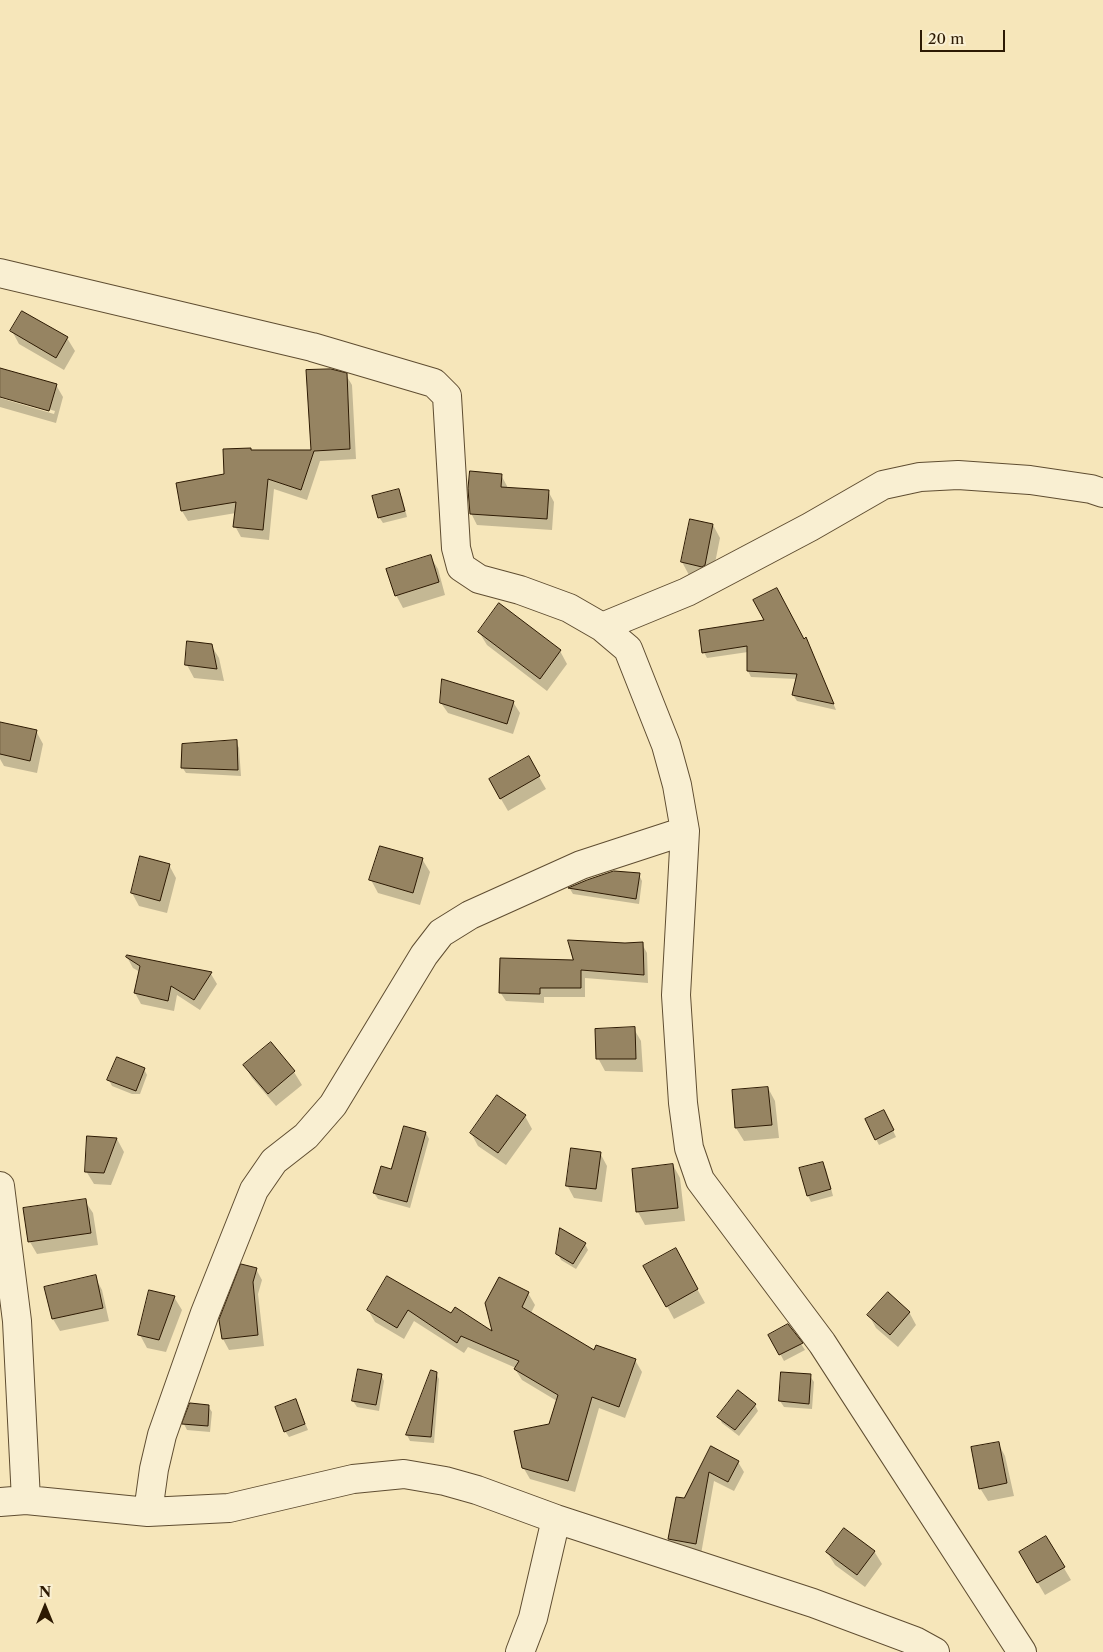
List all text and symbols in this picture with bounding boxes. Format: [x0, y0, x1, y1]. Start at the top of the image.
scale bar [923, 20, 1008, 52]
text: 20 m [928, 29, 964, 48]
north arrow [20, 1582, 70, 1632]
text: N [39, 1583, 51, 1601]

